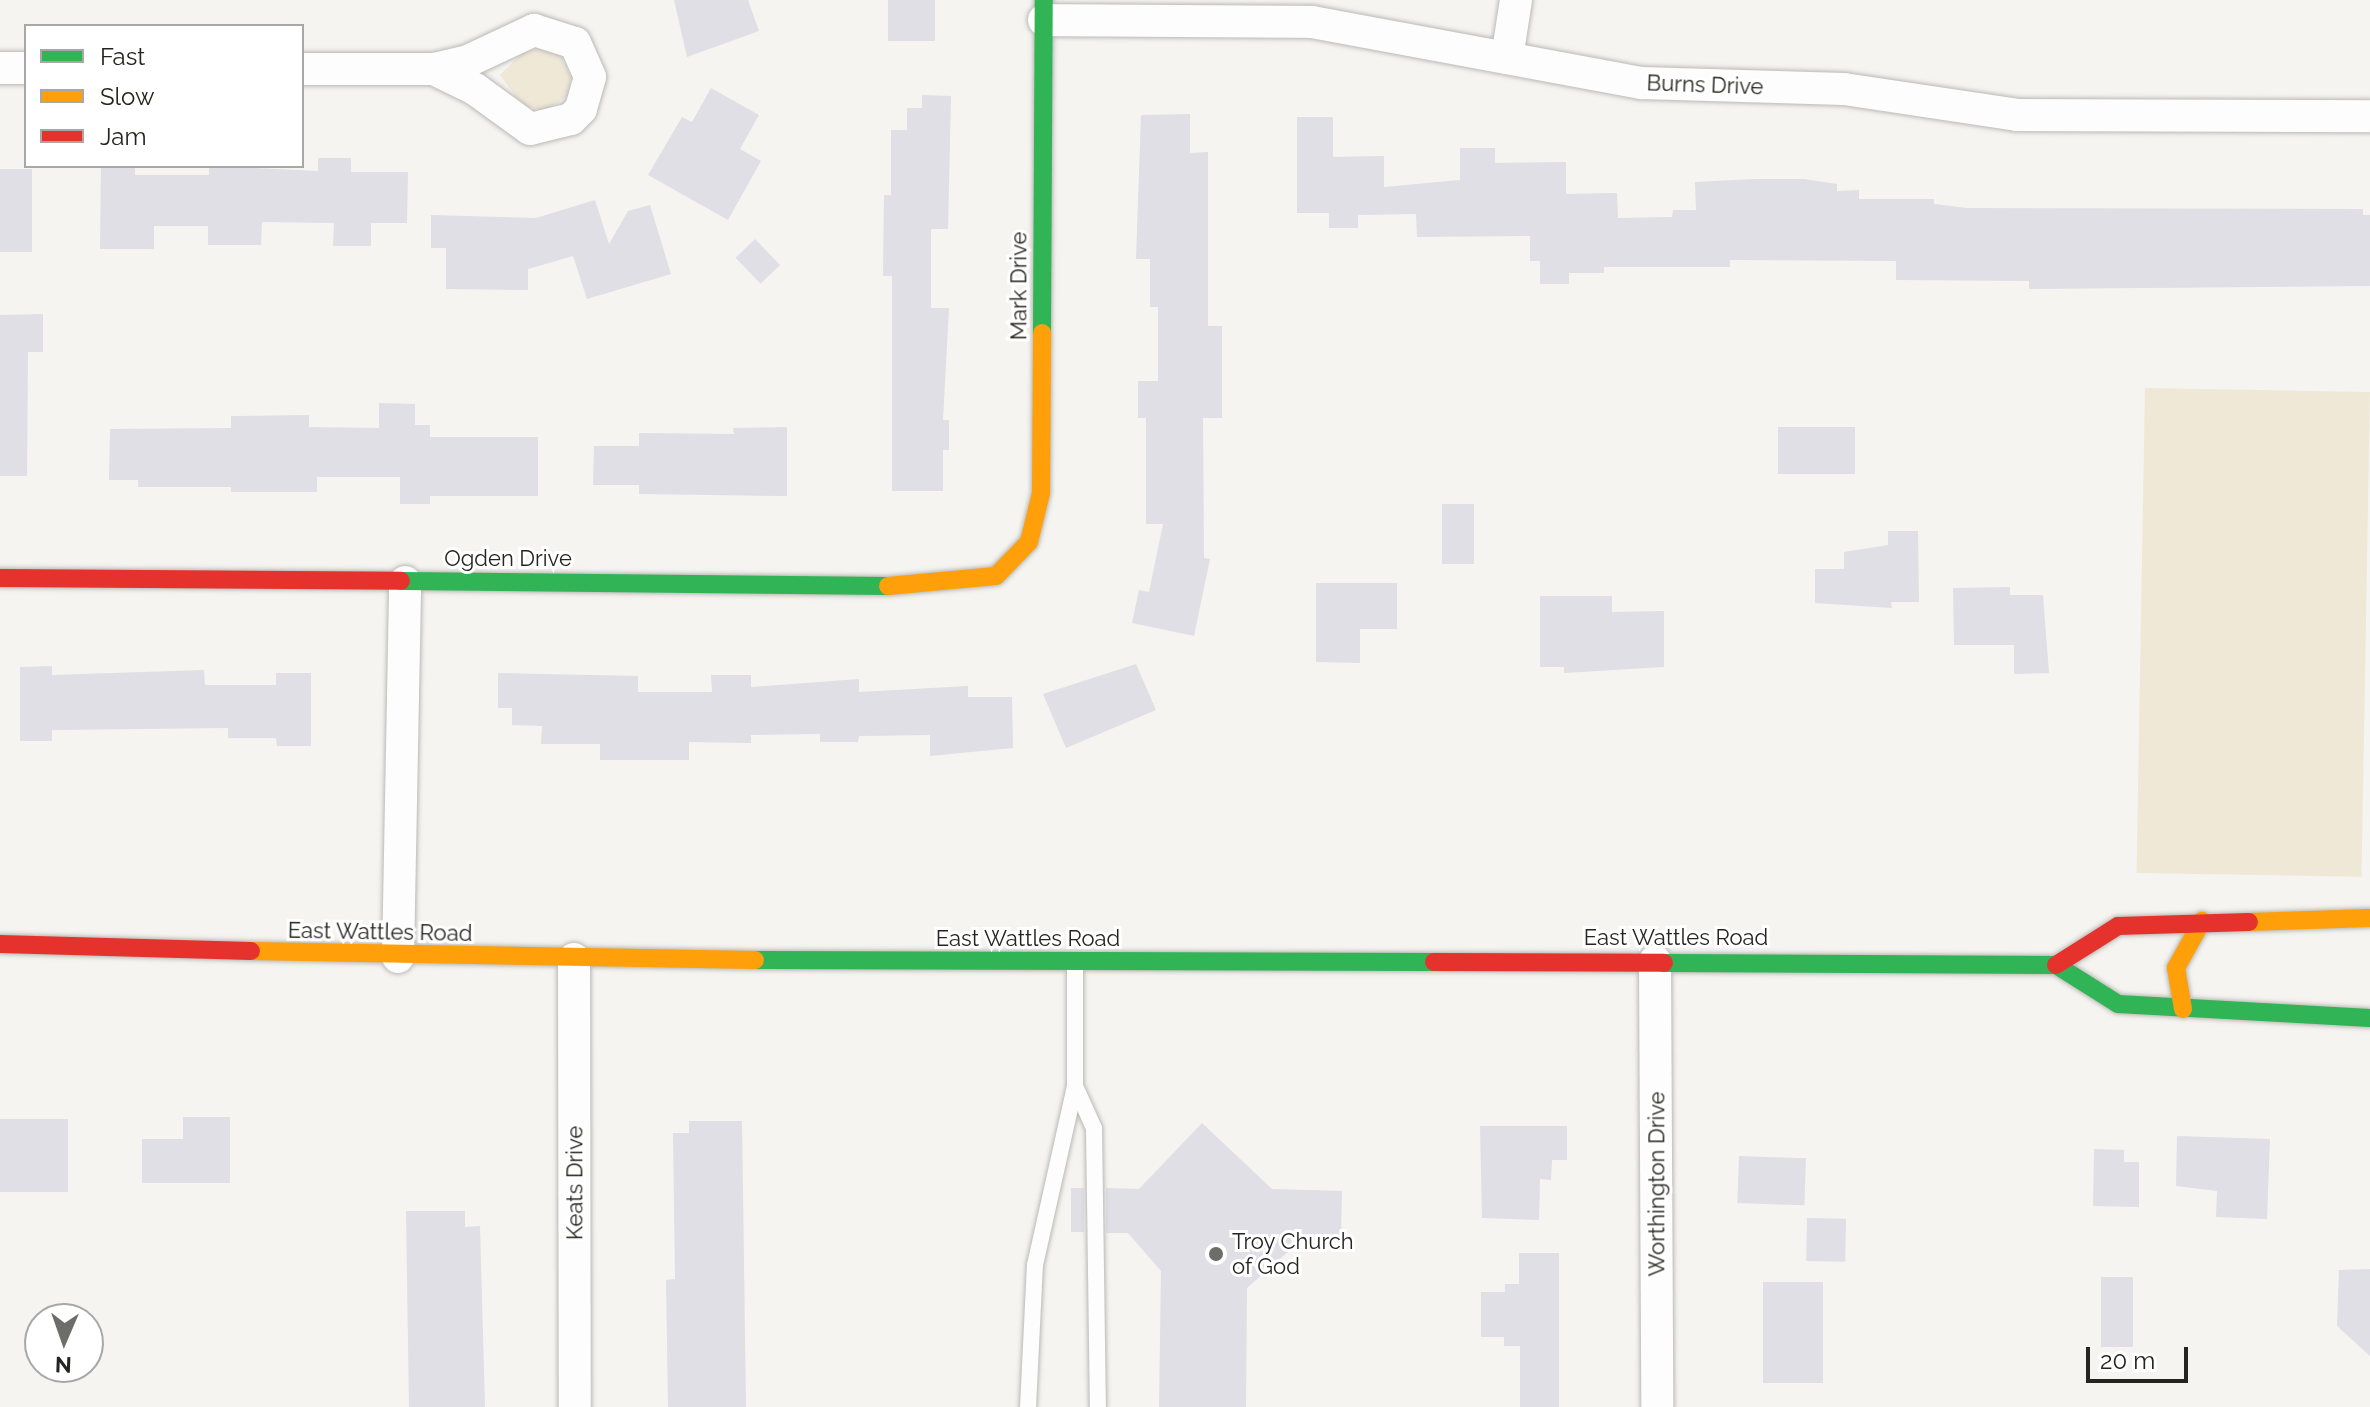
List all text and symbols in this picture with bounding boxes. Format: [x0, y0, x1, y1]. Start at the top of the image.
legend [24, 24, 304, 168]
text: Fast [100, 42, 145, 71]
street label: Burns Drive [1646, 70, 1764, 100]
text: Slow [100, 82, 154, 111]
text: Jam [100, 122, 146, 151]
street label: Mark Drive [1006, 232, 1032, 340]
street label: Ogden Drive [444, 546, 572, 572]
street label: East Wattles Road [287, 917, 473, 947]
street label: East Wattles Road [1583, 925, 1769, 951]
street label: East Wattles Road [935, 926, 1121, 952]
street label: Worthington Drive [1644, 1092, 1670, 1276]
street label: Keats Drive [562, 1126, 588, 1240]
place label: Troy Church of God [1232, 1228, 1354, 1280]
marker: Troy Church of God [1207, 1245, 1225, 1263]
north arrow [24, 1303, 104, 1383]
scale bar [2090, 1331, 2192, 1381]
text: 20 m [2100, 1346, 2155, 1375]
text: N [54, 1352, 72, 1378]

